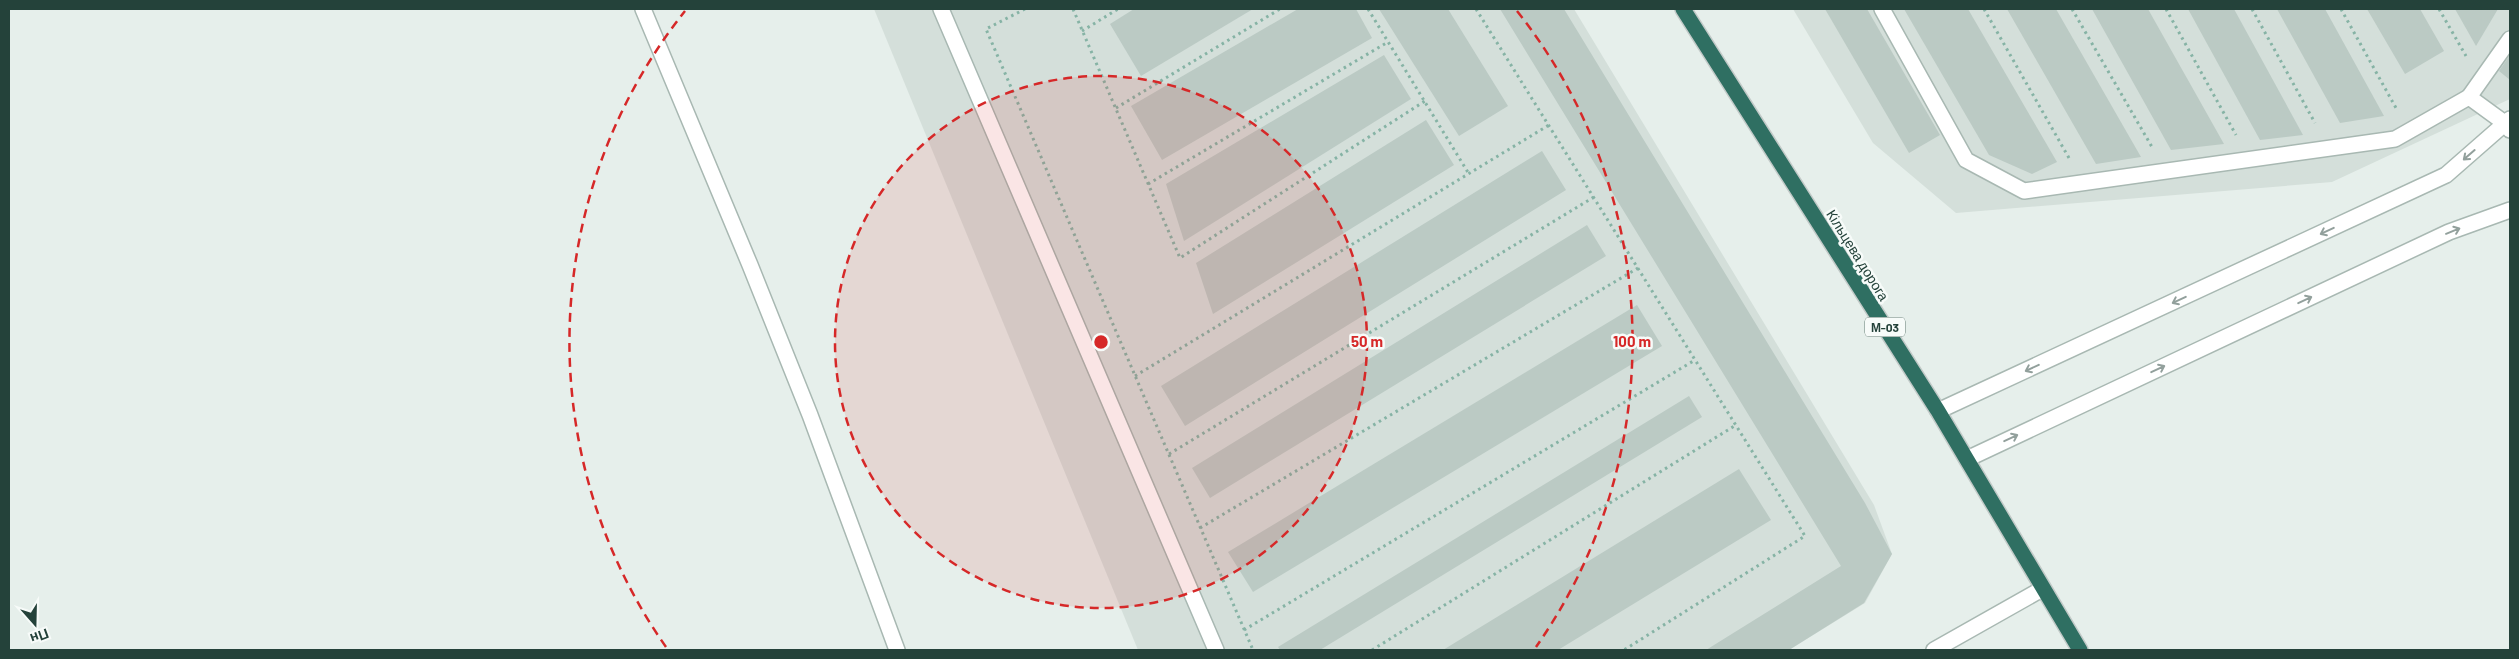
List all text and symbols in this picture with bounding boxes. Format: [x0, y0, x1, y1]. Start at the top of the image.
one-way arrow [2463, 150, 2476, 161]
street label: Кільцева дорога [1823, 206, 1893, 304]
one-way arrow [2319, 226, 2334, 236]
one-way arrow [2445, 226, 2460, 236]
one-way arrow [2297, 295, 2312, 304]
one-way arrow [2172, 296, 2187, 305]
road number: М-03 [1865, 318, 1905, 337]
text: 50 m [1351, 332, 1383, 350]
text: 100 m [1613, 332, 1651, 350]
centre of rings [1092, 333, 1110, 351]
one-way arrow [2025, 363, 2040, 373]
one-way arrow [2150, 364, 2165, 373]
one-way arrow [2003, 433, 2018, 442]
north arrow [10, 599, 60, 649]
text: Пн [28, 626, 51, 648]

